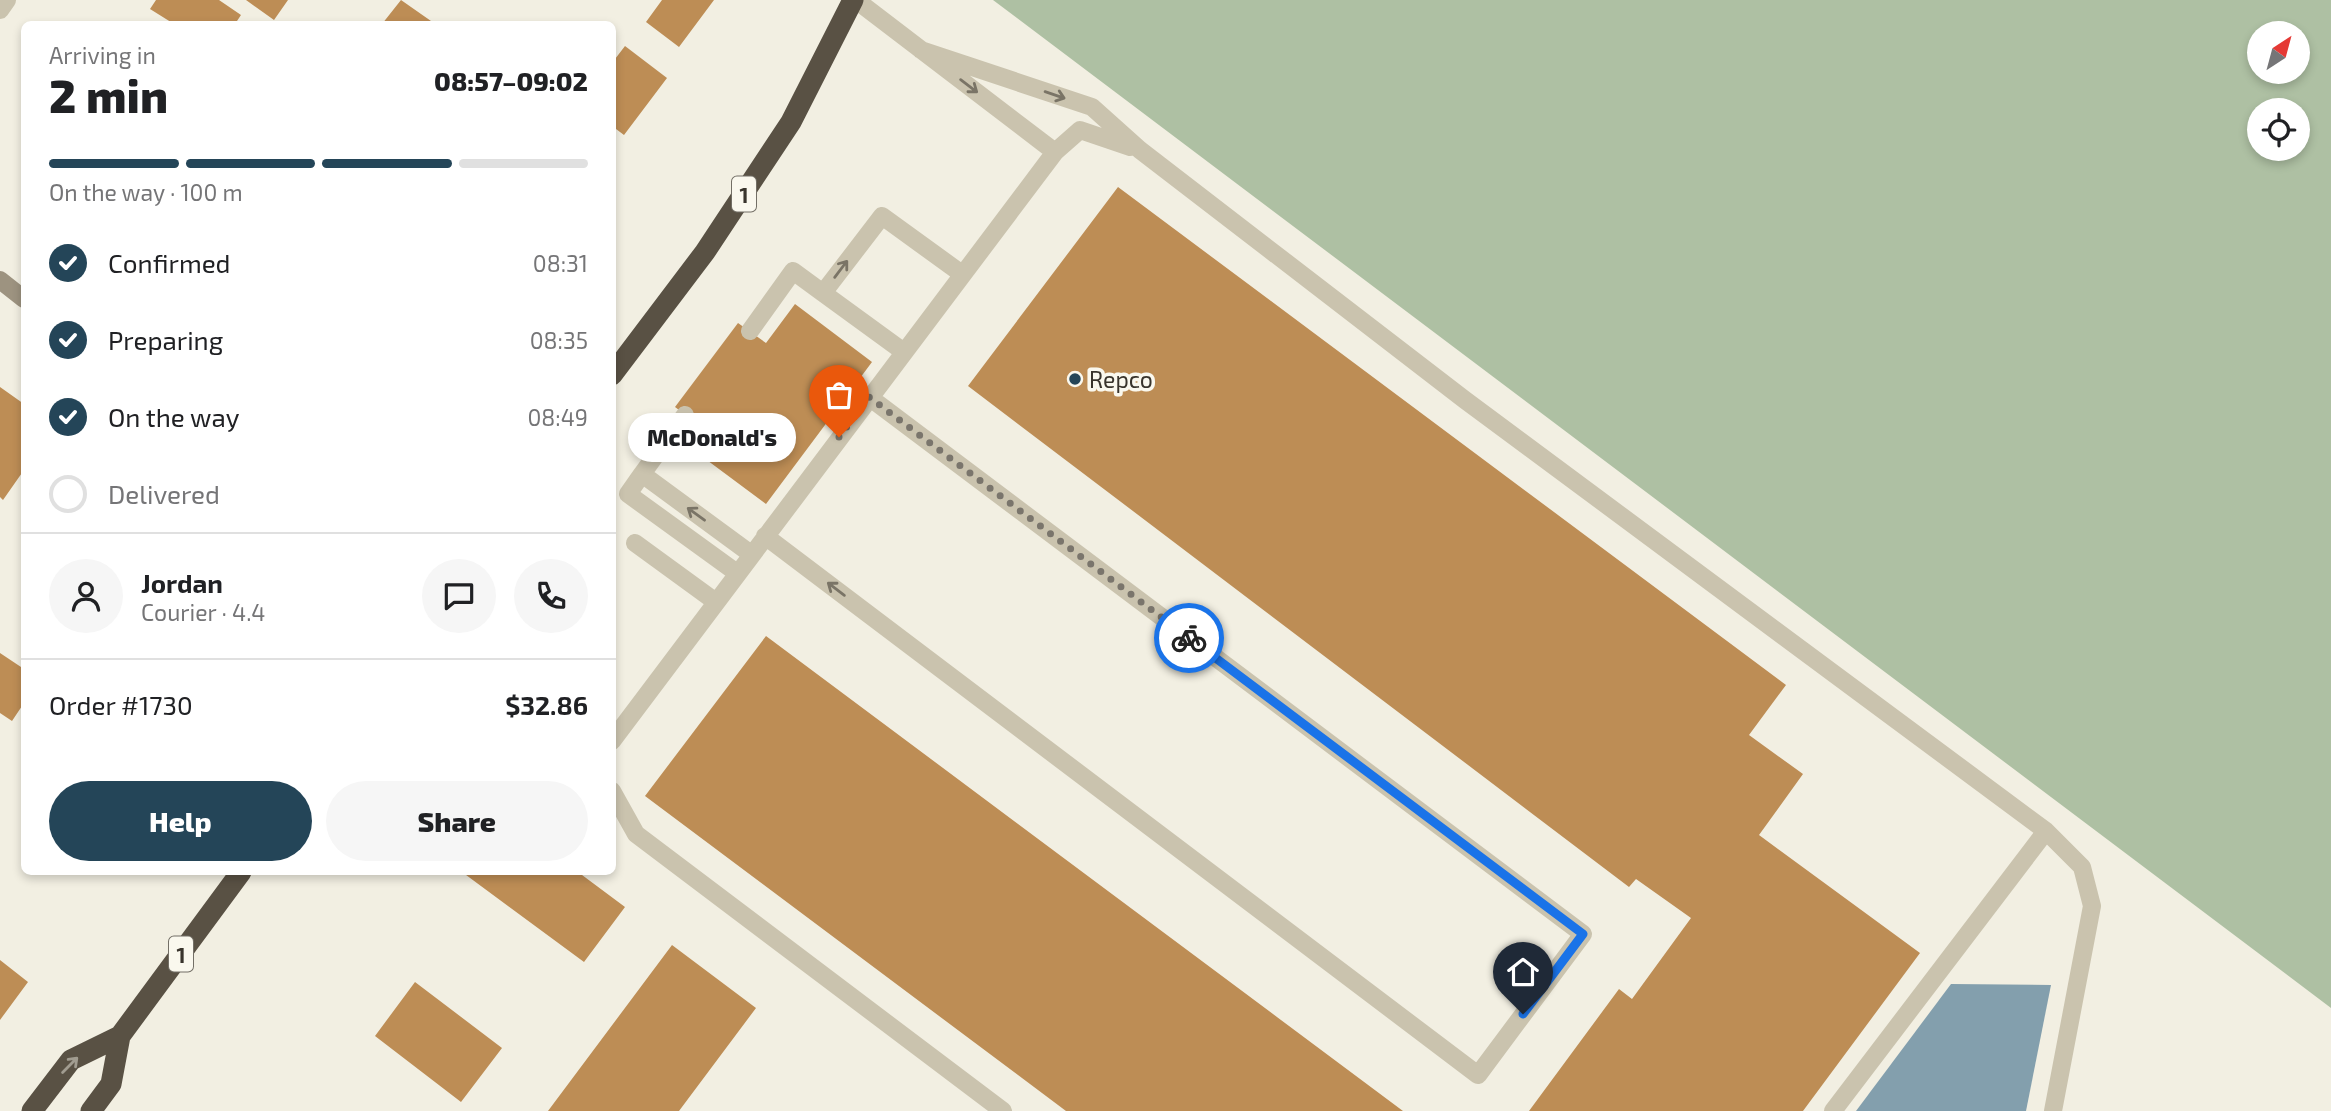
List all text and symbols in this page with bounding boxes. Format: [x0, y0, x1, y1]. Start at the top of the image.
north arrow [2247, 21, 2310, 84]
map controls [2247, 21, 2310, 161]
text: Arriving in [49, 41, 156, 69]
text: 08:57–09:02 [434, 65, 588, 96]
text: 2 min [49, 67, 168, 122]
one-way arrow [959, 79, 978, 94]
one-way arrow [1043, 90, 1065, 102]
button: locate [2247, 98, 2310, 161]
road number: 1 [732, 176, 756, 212]
text: On the way · 100 m [49, 178, 243, 206]
icon: check [49, 244, 87, 282]
text: Confirmed [108, 247, 231, 278]
text: 08:31 [533, 249, 588, 277]
one-way arrow [834, 261, 849, 279]
icon: check [49, 321, 87, 359]
text: Preparing [108, 324, 223, 355]
text: 08:35 [530, 326, 588, 354]
pin [809, 365, 869, 437]
place label: Repco [1089, 365, 1153, 393]
marker: Repco [1067, 371, 1083, 387]
icon: bag [820, 376, 858, 414]
icon: check [49, 398, 87, 436]
text: On the way [108, 401, 239, 432]
text: 08:49 [527, 403, 588, 431]
callout: McDonald's [629, 412, 797, 462]
text: McDonald's [647, 423, 777, 451]
text: Delivered [108, 478, 220, 509]
one-way arrow [687, 507, 706, 521]
button: person [49, 559, 123, 633]
button: chat [422, 559, 496, 633]
button: phone [514, 559, 588, 633]
text: Jordan [141, 567, 223, 598]
one-way arrow [827, 582, 845, 597]
text: Courier · 4.4 [141, 598, 265, 626]
courier [1154, 603, 1224, 673]
icon: bike [1170, 619, 1208, 657]
text: Order #1730 [49, 689, 193, 720]
text: $32.86 [505, 689, 588, 720]
button: Help [49, 781, 312, 861]
button: Share [326, 781, 588, 861]
road number: 1 [169, 936, 193, 972]
pin [1493, 942, 1553, 1014]
icon: home [1504, 953, 1542, 991]
one-way arrow [61, 1057, 78, 1074]

